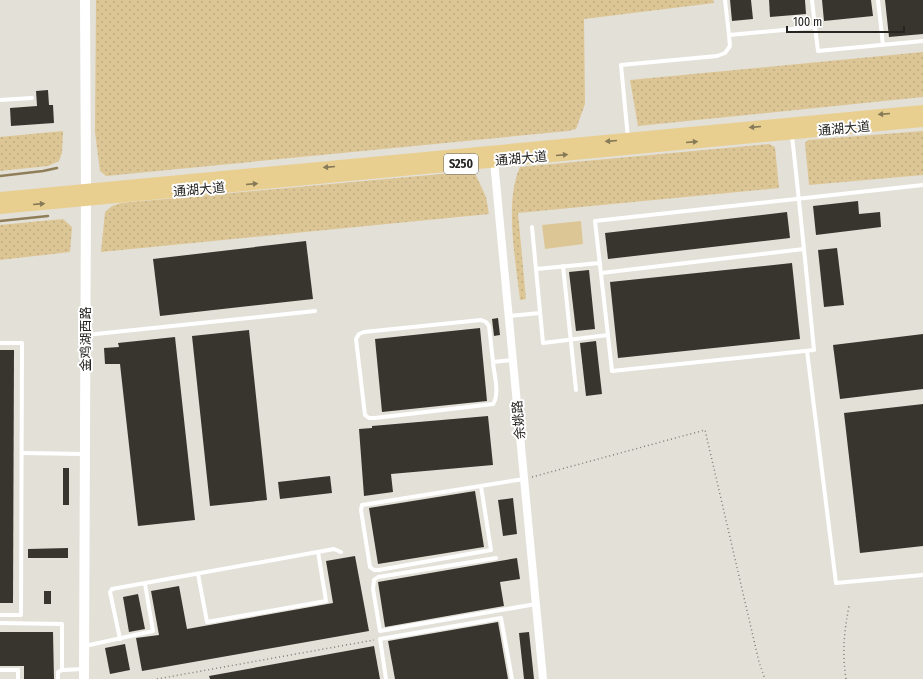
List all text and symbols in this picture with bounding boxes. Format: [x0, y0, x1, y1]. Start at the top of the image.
scale bar [787, 8, 904, 34]
text: 100 m [793, 15, 822, 29]
one-way arrow [878, 111, 890, 118]
street label: 通湖大道 [817, 119, 871, 138]
one-way arrow [749, 123, 761, 130]
one-way arrow [605, 137, 617, 144]
one-way arrow [686, 139, 698, 146]
street label: 通湖大道 [494, 149, 548, 168]
one-way arrow [556, 151, 569, 158]
road number: S250 [444, 154, 478, 174]
one-way arrow [323, 164, 335, 171]
street label: 通湖大道 [172, 180, 226, 199]
one-way arrow [246, 180, 258, 187]
one-way arrow [33, 201, 45, 208]
street label: 金鸡湖西路 [78, 306, 93, 372]
street label: 余姚路 [509, 400, 528, 440]

